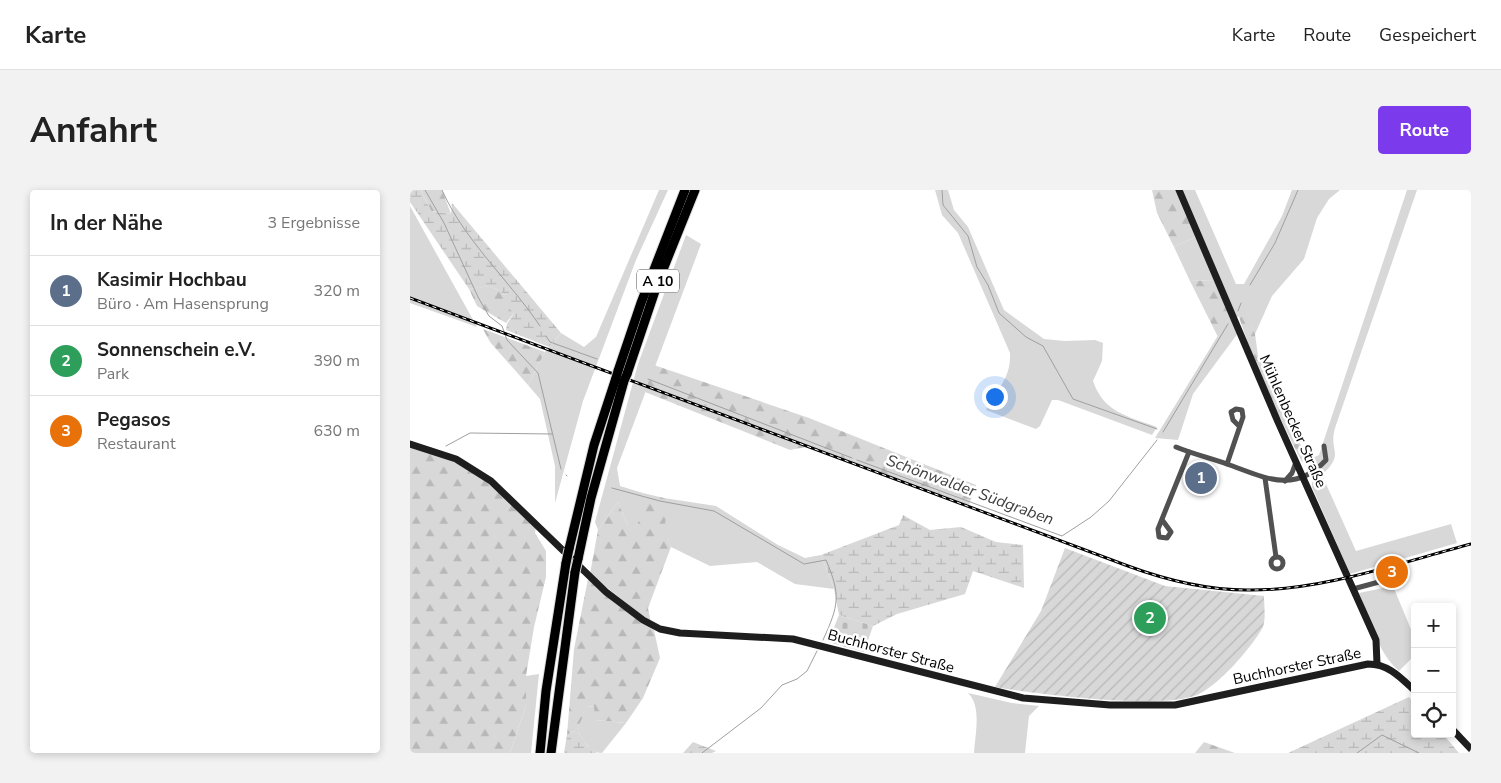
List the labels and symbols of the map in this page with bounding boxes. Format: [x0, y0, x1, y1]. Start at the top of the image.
road number: A 10 [637, 270, 679, 292]
street label: Mühlenbecker Straße [1255, 351, 1331, 491]
your location [982, 384, 1008, 410]
water label: Schönwalder Südgraben [883, 449, 1057, 531]
pin: 1 [1185, 459, 1217, 497]
pin: 3 [1376, 553, 1408, 591]
pin: 2 [1134, 599, 1166, 637]
street label: Buchhorster Straße [825, 624, 957, 678]
street label: Buchhorster Straße [1231, 643, 1363, 689]

